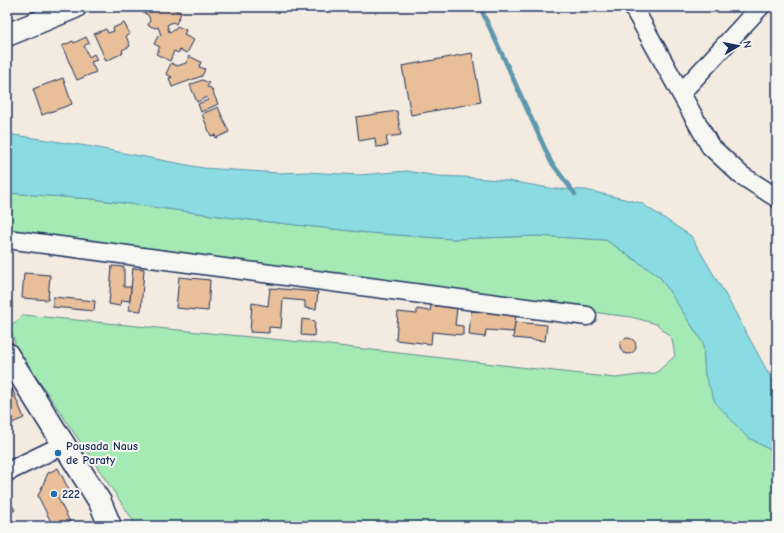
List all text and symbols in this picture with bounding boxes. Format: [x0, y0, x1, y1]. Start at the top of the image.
north arrow [718, 26, 758, 66]
text: N [740, 40, 754, 49]
place label: Pousada Naus de Paraty [66, 439, 138, 467]
marker: Pousada Naus de Paraty [53, 448, 63, 458]
place label: 222 [62, 487, 80, 501]
marker: 222 [49, 489, 59, 499]

